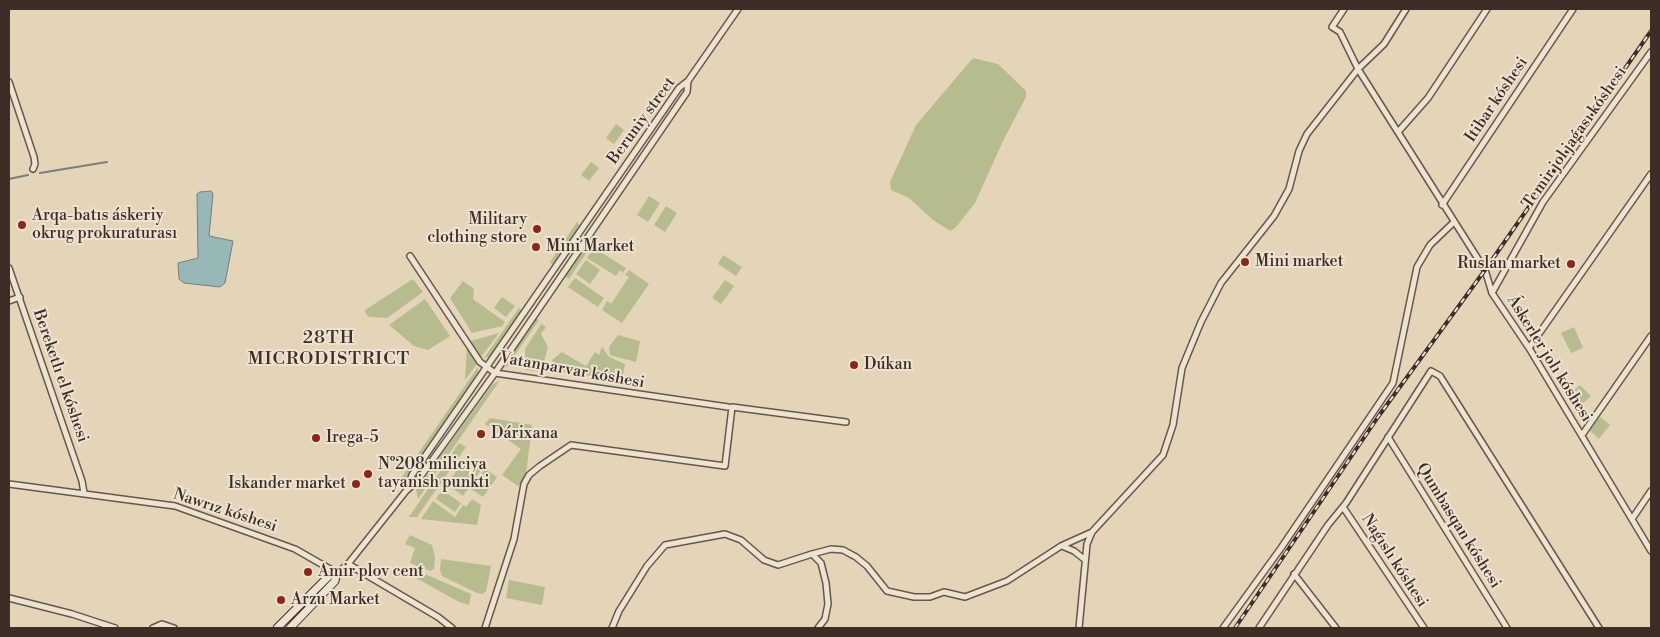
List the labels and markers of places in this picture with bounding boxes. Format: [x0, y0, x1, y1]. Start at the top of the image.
place label: Arqa-batıs áskeriy okrug prokuraturası [32, 206, 177, 244]
place label: Military clothing store [427, 210, 527, 248]
marker: Arqa-batıs áskeriy okrug prokuraturası [16, 219, 28, 231]
marker: Military clothing store [531, 223, 543, 235]
place label: Mini Market [546, 237, 634, 257]
marker: Mini Market [530, 241, 542, 253]
place label: Mini market [1255, 252, 1343, 272]
place label: Ruslan market [1457, 254, 1561, 274]
marker: Mini market [1239, 256, 1251, 268]
marker: Ruslan market [1565, 258, 1577, 270]
place label: Dúkan [864, 355, 912, 375]
marker: Dúkan [848, 359, 860, 371]
place label: Dárixana [491, 424, 558, 444]
place label: Irega-5 [326, 428, 378, 448]
marker: Dárixana [475, 428, 487, 440]
marker: Irega-5 [310, 432, 322, 444]
place label: №208 miliciya tayanish punkti [378, 455, 490, 493]
marker: №208 miliciya tayanish punkti [362, 468, 374, 480]
place label: Iskander market [228, 474, 346, 494]
marker: Iskander market [350, 478, 362, 490]
place label: Amir plov cent [318, 562, 424, 582]
marker: Amir plov cent [302, 566, 314, 578]
place label: Arzu Market [291, 590, 380, 610]
marker: Arzu Market [275, 594, 287, 606]

